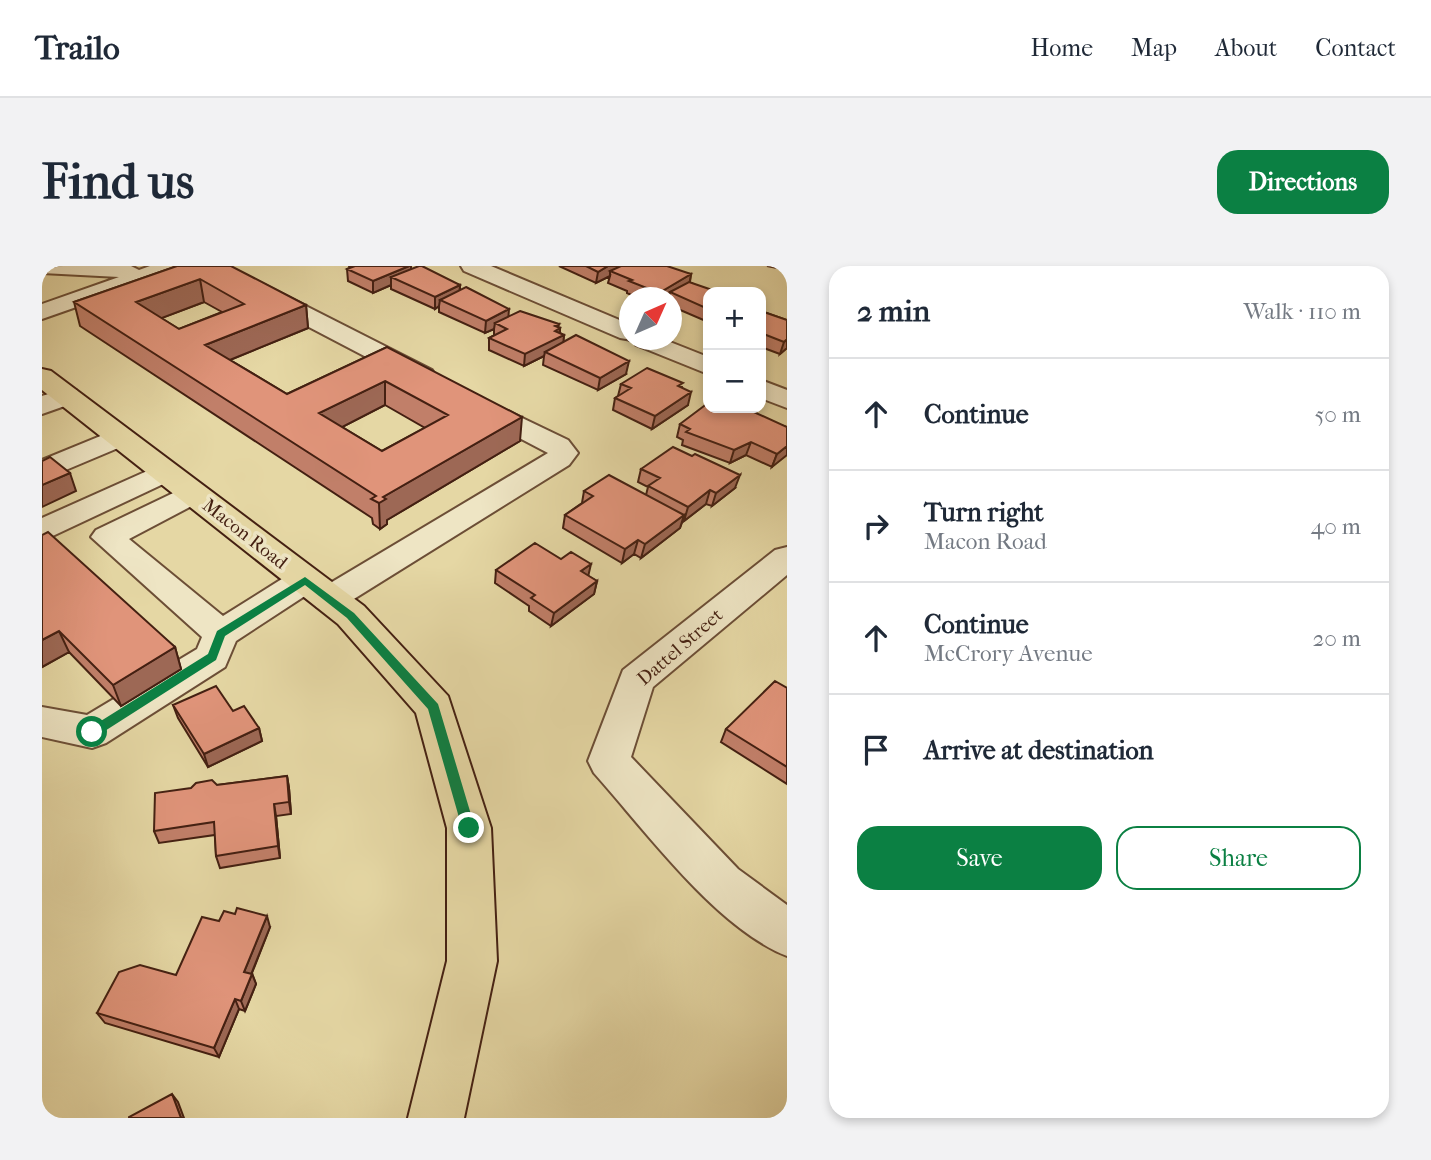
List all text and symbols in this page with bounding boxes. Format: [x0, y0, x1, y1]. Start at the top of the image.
text: Trailo [35, 29, 120, 68]
text: Home [1031, 34, 1093, 62]
text: Map [1131, 34, 1177, 62]
text: About [1215, 34, 1277, 62]
text: Contact [1315, 34, 1396, 62]
button: Directions [1217, 150, 1389, 214]
text: Find us [42, 153, 194, 211]
north arrow [619, 287, 682, 350]
map controls [703, 287, 766, 413]
button: + [703, 287, 766, 350]
text: 2 min [857, 294, 930, 329]
text: Walk · 110 m [1244, 298, 1361, 325]
button: − [703, 350, 766, 413]
icon: ahead [857, 395, 895, 433]
text: Continue [924, 399, 1029, 430]
text: 50 m [1314, 401, 1361, 428]
street label: Macon Road [198, 494, 292, 574]
text: Turn right [924, 497, 1044, 528]
icon: right [857, 507, 895, 545]
text: 40 m [1311, 513, 1361, 540]
text: Macon Road [924, 528, 1047, 555]
street label: Dattel Street [633, 604, 727, 690]
text: Continue [924, 609, 1029, 640]
icon: ahead [857, 619, 895, 657]
text: 20 m [1312, 625, 1361, 652]
text: McCrory Avenue [924, 640, 1093, 667]
route start [76, 716, 107, 747]
icon: arrive [857, 731, 895, 769]
text: Arrive at destination [924, 735, 1154, 766]
route end [453, 812, 484, 843]
button: Save [857, 826, 1102, 890]
button: Share [1116, 826, 1361, 890]

